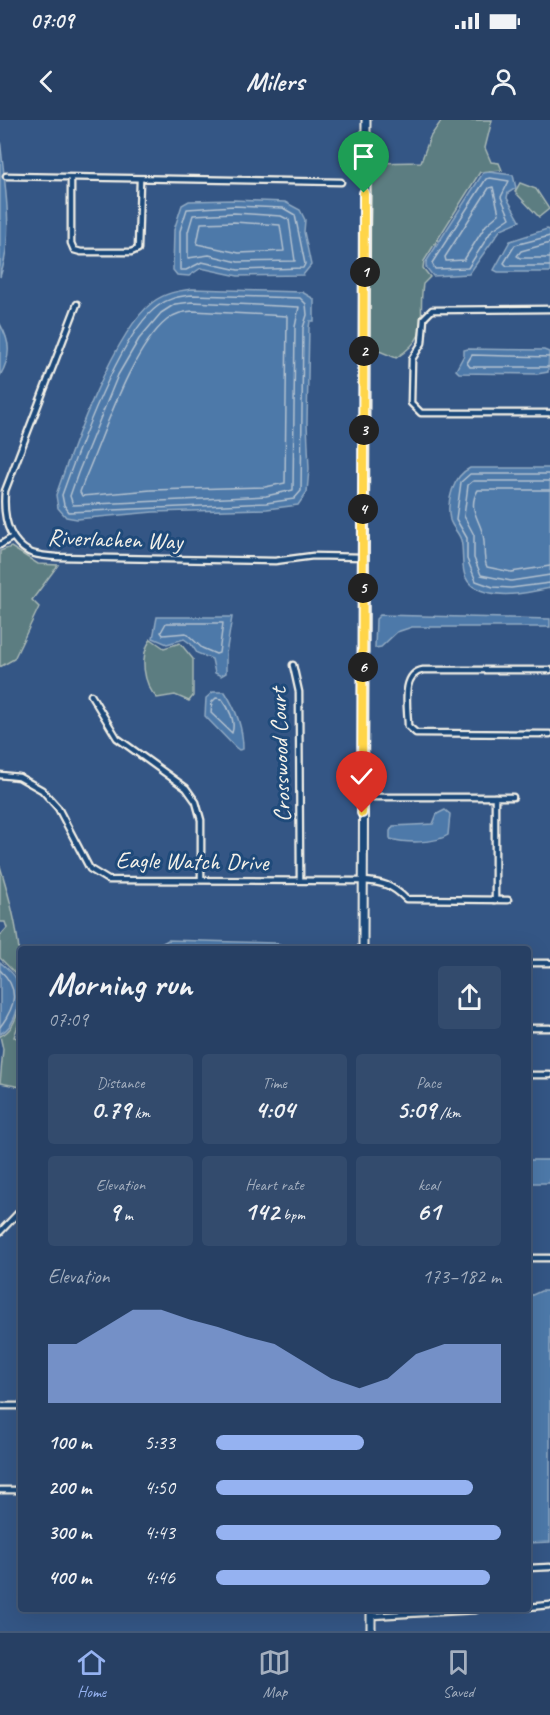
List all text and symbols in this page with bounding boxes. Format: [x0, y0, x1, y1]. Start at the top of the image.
text: 07:09 [30, 7, 74, 35]
text: Milers [246, 64, 304, 98]
icon: back [30, 65, 63, 98]
icon: person [487, 65, 520, 98]
pin [338, 131, 389, 193]
icon: arrive [347, 140, 380, 173]
pin: 1 [350, 257, 380, 287]
text: 1 [361, 262, 369, 282]
pin: 2 [349, 336, 379, 366]
text: 2 [360, 341, 368, 361]
pin: 3 [349, 415, 379, 445]
text: 3 [360, 420, 368, 440]
pin: 4 [348, 494, 378, 524]
text: 4 [359, 499, 367, 519]
street label: Riverlachen Way [47, 522, 185, 556]
pin: 5 [348, 573, 378, 603]
text: 5 [360, 578, 366, 598]
pin: 6 [348, 652, 378, 682]
text: 6 [359, 657, 367, 677]
street label: Crosswood Court [263, 685, 297, 823]
pin [336, 751, 387, 813]
icon: check [345, 760, 378, 793]
street label: Eagle Watch Drive [115, 845, 271, 877]
text: Morning run [48, 963, 192, 1005]
button: share [438, 966, 501, 1029]
text: 07:09 [48, 1007, 88, 1032]
text: Distance [97, 1073, 144, 1093]
text: Time [262, 1073, 287, 1093]
text: Pace [416, 1073, 441, 1093]
text: 0.79 [91, 1093, 131, 1126]
text: 4:04 [254, 1093, 295, 1126]
text: 5:09 [396, 1093, 436, 1126]
text: km [131, 1103, 150, 1123]
text: /km [436, 1103, 461, 1123]
text: Elevation [96, 1175, 145, 1195]
text: Heart rate [245, 1175, 304, 1195]
text: kcal [418, 1175, 439, 1195]
text: 9 [108, 1195, 120, 1228]
text: 142 [244, 1195, 279, 1228]
text: 61 [417, 1195, 440, 1228]
text: m [120, 1205, 133, 1225]
text: bpm [279, 1205, 305, 1225]
text: Elevation [48, 1264, 110, 1289]
text: 173–182 m [422, 1264, 501, 1289]
text: 100 m [48, 1430, 91, 1455]
text: 5:33 [144, 1430, 175, 1455]
text: 200 m [48, 1475, 91, 1500]
text: 4:50 [144, 1475, 175, 1500]
text: 300 m [48, 1520, 91, 1545]
text: 4:43 [144, 1520, 175, 1545]
text: 400 m [48, 1565, 91, 1590]
text: 4:46 [144, 1565, 175, 1590]
tab: Home [75, 1646, 108, 1702]
tab: Map [258, 1646, 291, 1702]
tab: Saved [442, 1646, 475, 1702]

